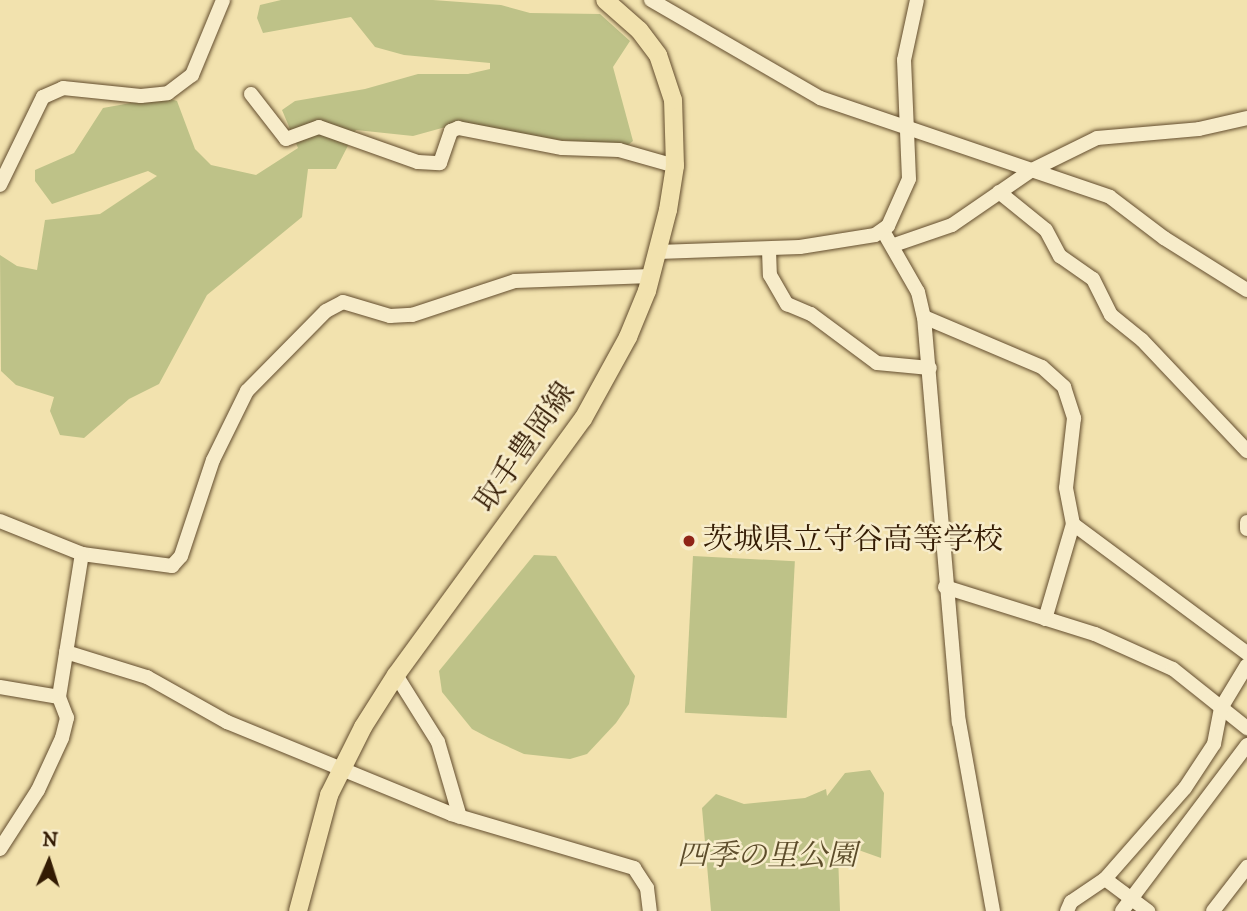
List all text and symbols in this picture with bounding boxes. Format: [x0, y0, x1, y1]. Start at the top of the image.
street label: 取手豊岡線 [468, 376, 584, 520]
place label: 茨城県立守谷高等学校 [703, 523, 1003, 559]
marker: 茨城県立守谷高等学校 [681, 533, 697, 549]
north arrow [14, 827, 84, 897]
text: N [42, 829, 59, 852]
park label: 四季の里公園 [677, 839, 857, 875]

